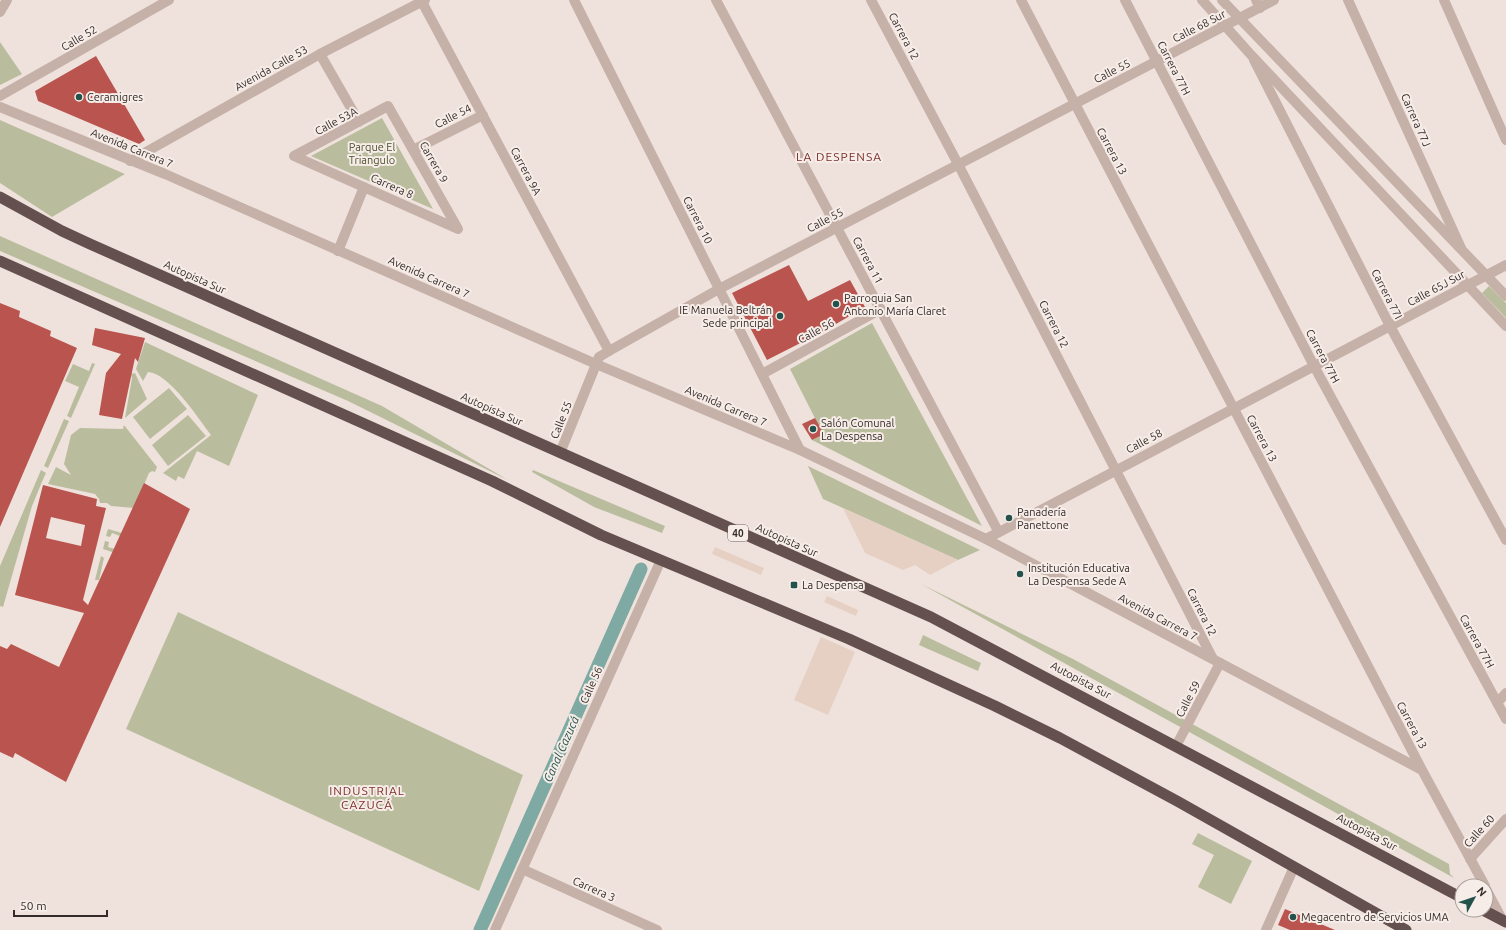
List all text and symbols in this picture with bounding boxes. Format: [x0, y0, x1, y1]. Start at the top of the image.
street label: Calle 68 Sur [1170, 7, 1228, 44]
street label: Carrera 12 [887, 10, 921, 62]
street label: Calle 52 [59, 23, 99, 53]
street label: Carrera 77H [1155, 39, 1193, 97]
street label: Avenida Calle 53 [233, 43, 309, 93]
street label: Calle 55 [1092, 57, 1132, 85]
place label: Ceramigres [87, 91, 143, 103]
marker: Ceramigres [74, 92, 84, 102]
street label: Carrera 77J [1399, 92, 1433, 148]
street label: Calle 54 [433, 102, 473, 130]
street label: Calle 53A [313, 104, 360, 137]
street label: Carrera 13 [1095, 125, 1129, 177]
street label: Avenida Carrera 7 [89, 126, 175, 170]
street label: Carrera 9 [417, 139, 451, 185]
park label: Parque El Triangulo [349, 141, 395, 166]
street label: Carrera 9A [508, 145, 544, 198]
district label: LA DESPENSA [796, 150, 882, 163]
street label: Carrera 8 [369, 171, 415, 201]
street label: Carrera 10 [681, 194, 715, 246]
street label: Calle 55 [805, 206, 845, 234]
street label: Carrera 11 [851, 234, 885, 286]
street label: Avenida Carrera 7 [387, 254, 471, 300]
street label: Autopista Sur [162, 258, 229, 296]
street label: Carrera 77I [1369, 267, 1405, 321]
street label: Calle 65J Sur [1405, 267, 1467, 308]
place label: Parroquia San Antonio María Claret [844, 292, 947, 317]
street label: Carrera 12 [1037, 298, 1071, 350]
marker: Parroquia San Antonio María Claret [831, 299, 841, 309]
place label: IE Manuela Beltrán Sede principal [679, 304, 772, 329]
marker: IE Manuela Beltrán Sede principal [775, 311, 785, 321]
street label: Calle 56 [796, 316, 836, 346]
street label: Carrera 77H [1304, 327, 1342, 385]
street label: Avenida Carrera 7 [683, 383, 769, 429]
street label: Autopista Sur [459, 390, 526, 428]
street label: Calle 55 [548, 400, 574, 440]
street label: Carrera 13 [1245, 412, 1279, 464]
place label: Salón Comunal La Despensa [821, 417, 894, 442]
marker: Salón Comunal La Despensa [808, 424, 818, 434]
street label: Calle 58 [1124, 427, 1164, 455]
place label: Panadería Panettone [1017, 506, 1069, 531]
marker: Panadería Panettone [1004, 513, 1014, 523]
street label: Autopista Sur [754, 521, 821, 559]
road number: 40 [728, 525, 748, 541]
place label: Institución Educativa La Despensa Sede A [1028, 562, 1130, 587]
marker: Institución Educativa La Despensa Sede A [1015, 569, 1025, 579]
place label: La Despensa [802, 579, 864, 591]
marker: La Despensa [789, 580, 799, 590]
street label: Carrera 12 [1185, 586, 1219, 638]
street label: Avenida Carrera 7 [1117, 591, 1199, 643]
street label: Carrera 77H [1457, 612, 1497, 670]
street label: Autopista Sur [1049, 659, 1114, 701]
street label: Calle 56 [578, 665, 604, 705]
street label: Calle 59 [1174, 679, 1202, 719]
street label: Carrera 13 [1395, 699, 1429, 751]
water label: Canal Cazucá [541, 714, 581, 784]
district label: INDUSTRIAL CAZUCÁ [329, 784, 405, 811]
street label: Autopista Sur [1335, 811, 1400, 853]
street label: Calle 60 [1461, 812, 1497, 850]
street label: Carrera 3 [571, 874, 617, 904]
north arrow [1454, 878, 1494, 918]
text: N [1474, 885, 1489, 899]
scale bar [14, 892, 107, 918]
text: 50 m [20, 899, 47, 912]
place label: Megacentro de Servicios UMA [1301, 911, 1449, 923]
marker: Megacentro de Servicios UMA [1288, 912, 1298, 922]

